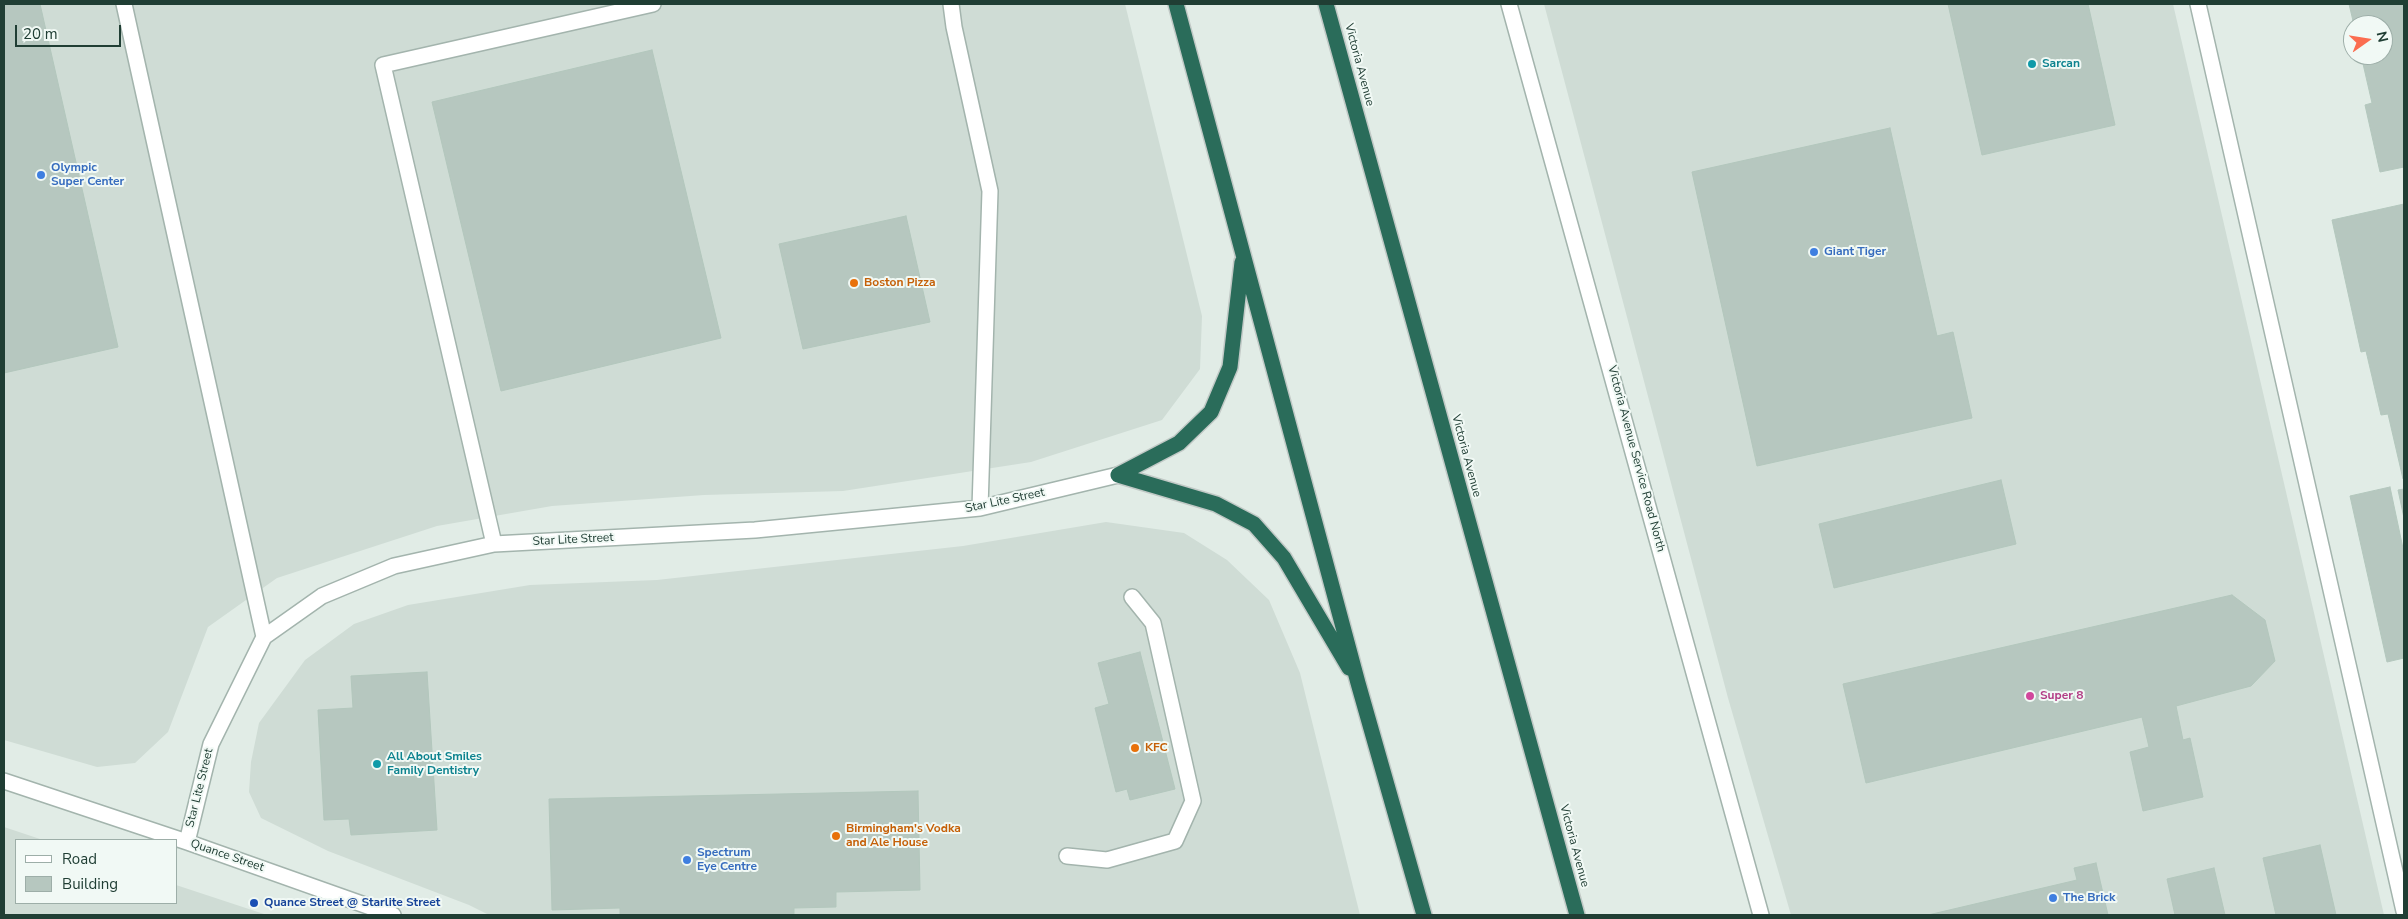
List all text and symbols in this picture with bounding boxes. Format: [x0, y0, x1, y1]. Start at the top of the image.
scale bar [18, 15, 124, 47]
north arrow [2343, 15, 2393, 65]
street label: Victoria Avenue [1341, 22, 1377, 108]
text: 20 m [23, 24, 58, 44]
text: N [2372, 29, 2393, 44]
place label: Sarcan [2042, 57, 2080, 71]
marker: Sarcan [2026, 58, 2038, 70]
place label: Olympic Super Center [51, 161, 124, 189]
marker: Olympic Super Center [35, 169, 47, 181]
place label: Giant Tiger [1824, 245, 1886, 259]
marker: Giant Tiger [1808, 246, 1820, 258]
place label: Boston Pizza [864, 276, 935, 290]
marker: Boston Pizza [848, 277, 860, 289]
street label: Victoria Avenue Service Road North [1604, 364, 1668, 554]
street label: Victoria Avenue [1448, 413, 1484, 499]
street label: Star Lite Street [964, 486, 1046, 516]
street label: Star Lite Street [532, 531, 614, 549]
place label: Super 8 [2040, 689, 2083, 703]
marker: Super 8 [2024, 690, 2036, 702]
place label: KFC [1145, 741, 1168, 755]
marker: KFC [1129, 742, 1141, 754]
street label: Star Lite Street [183, 747, 217, 829]
place label: All About Smiles Family Dentistry [387, 750, 482, 778]
marker: All About Smiles Family Dentistry [371, 758, 383, 770]
street label: Victoria Avenue [1556, 803, 1592, 889]
place label: Birmingham's Vodka and Ale House [846, 822, 961, 850]
marker: Birmingham's Vodka and Ale House [830, 830, 842, 842]
street label: Quance Street [188, 837, 266, 875]
legend [15, 839, 178, 904]
place label: Spectrum Eye Centre [697, 846, 757, 874]
text: Road [62, 849, 97, 869]
marker: Spectrum Eye Centre [681, 854, 693, 866]
text: Building [62, 874, 118, 894]
place label: The Brick [2063, 891, 2115, 905]
marker: The Brick [2047, 892, 2059, 904]
place label: Quance Street @ Starlite Street [264, 896, 440, 910]
marker: Quance Street @ Starlite Street [248, 897, 260, 909]

